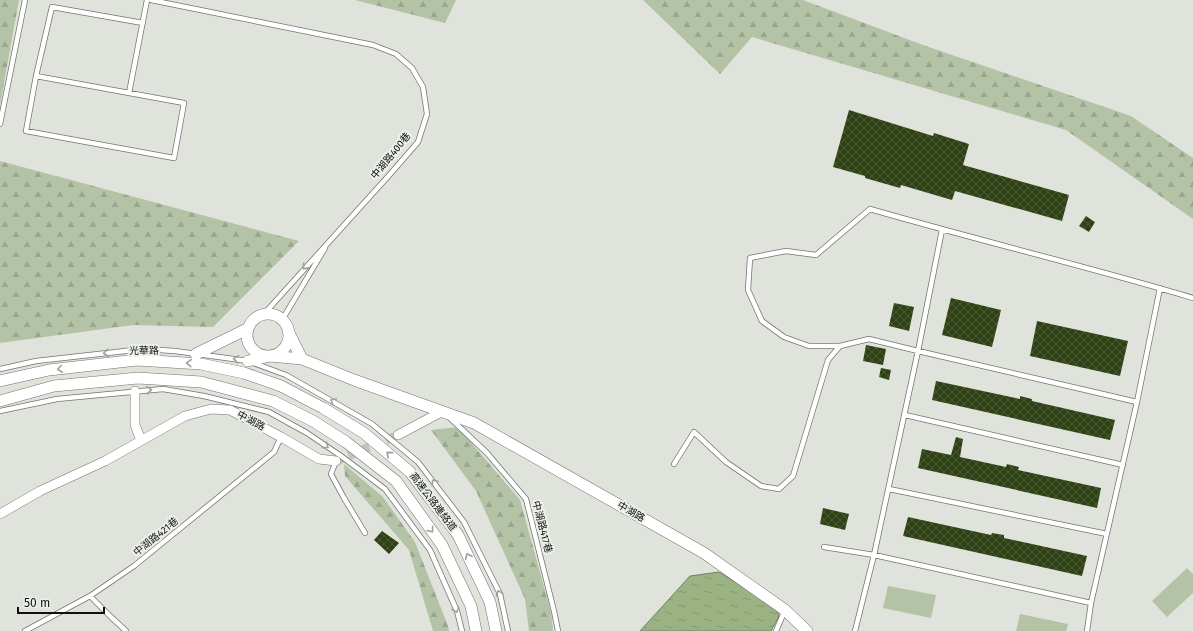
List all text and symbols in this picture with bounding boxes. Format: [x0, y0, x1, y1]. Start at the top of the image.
street label: 中湖路400巷 [369, 130, 413, 182]
one-way arrow [303, 262, 310, 270]
street label: 光華路 [129, 345, 159, 357]
one-way arrow [103, 349, 109, 358]
one-way arrow [233, 355, 239, 364]
one-way arrow [186, 359, 192, 368]
one-way arrow [57, 364, 63, 373]
one-way arrow [146, 385, 152, 394]
one-way arrow [330, 399, 337, 406]
street label: 中湖路 [235, 409, 267, 433]
one-way arrow [322, 441, 329, 448]
one-way arrow [386, 451, 393, 458]
street label: 高速公路連絡道 [407, 470, 459, 534]
one-way arrow [431, 479, 438, 486]
street label: 中湖路 [615, 499, 647, 525]
street label: 中湖路417巷 [530, 500, 554, 554]
street label: 中湖路421巷 [131, 515, 181, 559]
one-way arrow [426, 525, 433, 532]
one-way arrow [465, 552, 473, 560]
scale bar [18, 589, 104, 615]
one-way arrow [495, 590, 504, 597]
text: 50 m [24, 596, 50, 610]
one-way arrow [452, 607, 460, 614]

